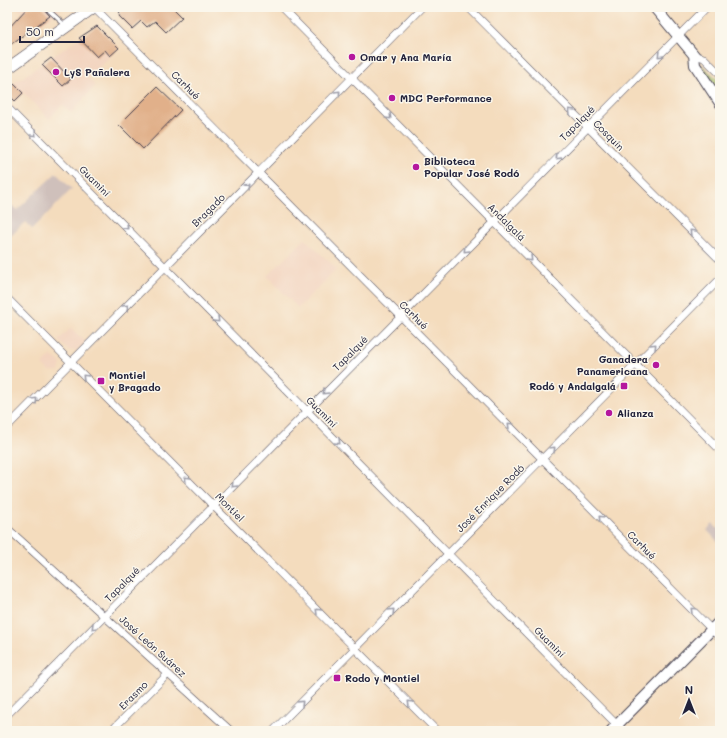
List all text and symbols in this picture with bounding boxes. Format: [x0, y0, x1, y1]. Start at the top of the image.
scale bar [20, 18, 84, 44]
text: 50 m [26, 23, 54, 39]
place label: Omar y Ana María [360, 50, 452, 64]
one-way arrow [657, 50, 665, 58]
marker: Omar y Ana María [347, 52, 357, 62]
place label: LyS Pañalera [64, 65, 130, 79]
marker: LyS Pañalera [51, 67, 61, 77]
street label: Carhué [168, 67, 204, 103]
one-way arrow [334, 90, 341, 98]
place label: MDC Performance [400, 91, 492, 105]
marker: MDC Performance [387, 93, 397, 103]
street label: Tapalqué [556, 102, 598, 144]
one-way arrow [568, 108, 576, 116]
one-way arrow [384, 112, 392, 120]
street label: Cosquín [590, 116, 628, 154]
one-way arrow [29, 129, 37, 137]
one-way arrow [555, 152, 563, 160]
place label: Biblioteca Popular José Rodó [424, 154, 519, 180]
street label: Guaminí [76, 162, 114, 200]
marker: Biblioteca Popular José Rodó [411, 162, 421, 172]
one-way arrow [242, 183, 250, 191]
street label: Bragado [188, 190, 228, 230]
street label: Andalgalá [485, 200, 529, 244]
one-way arrow [121, 222, 128, 230]
one-way arrow [689, 229, 697, 237]
one-way arrow [463, 245, 471, 253]
one-way arrow [525, 254, 533, 262]
street label: Carhué [396, 297, 432, 333]
one-way arrow [121, 304, 129, 312]
one-way arrow [212, 315, 220, 323]
street label: Tapalqué [329, 332, 371, 374]
one-way arrow [649, 343, 657, 351]
place label: Ganadera Panamericana [577, 352, 648, 378]
marker: Ganadera Panamericana [651, 360, 661, 370]
place label: Montiel y Bragado [109, 368, 161, 394]
one-way arrow [82, 374, 90, 382]
marker: Montiel y Bragado [96, 376, 106, 386]
place label: Rodó y Andalgalá [529, 379, 616, 393]
marker: Rodó y Andalgalá [619, 381, 629, 391]
one-way arrow [322, 387, 330, 395]
street label: Guaminí [303, 393, 341, 431]
one-way arrow [30, 397, 38, 405]
place label: Alianza [617, 406, 654, 420]
marker: Alianza [604, 408, 614, 418]
one-way arrow [507, 422, 514, 430]
one-way arrow [333, 437, 341, 445]
one-way arrow [548, 446, 555, 454]
street label: José Enrique Rodó [453, 461, 527, 535]
one-way arrow [184, 476, 192, 484]
one-way arrow [231, 480, 239, 488]
street label: Montiel [212, 489, 248, 525]
one-way arrow [598, 515, 606, 523]
street label: Carhué [624, 527, 660, 563]
street label: Tapalqué [101, 563, 143, 605]
one-way arrow [690, 607, 697, 615]
one-way arrow [315, 608, 323, 616]
one-way arrow [387, 608, 395, 616]
street label: José León Suárez [116, 612, 190, 680]
one-way arrow [91, 622, 98, 630]
street label: Guaminí [531, 623, 569, 661]
place label: Rodo y Montiel [345, 671, 420, 685]
marker: Rodo y Montiel [332, 673, 342, 683]
street label: Erasmo [115, 677, 151, 713]
north arrow [669, 680, 709, 720]
text: N [685, 682, 693, 697]
one-way arrow [296, 700, 304, 708]
one-way arrow [407, 700, 415, 708]

